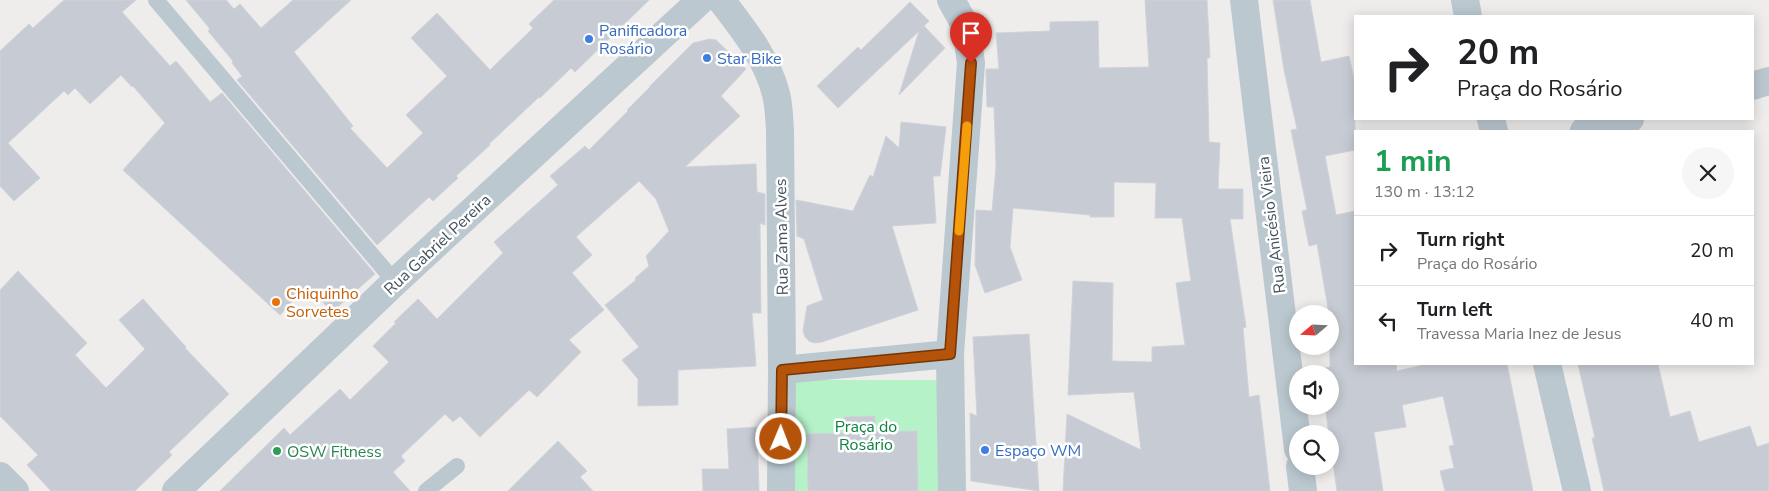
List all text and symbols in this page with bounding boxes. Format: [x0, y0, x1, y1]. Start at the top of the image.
pin [950, 12, 992, 63]
icon: arrive [957, 19, 985, 47]
place label: Panificadora Rosário [599, 20, 687, 60]
text: 20 m [1457, 29, 1539, 76]
marker: Panificadora Rosário [583, 33, 595, 45]
icon: right [1374, 35, 1439, 100]
place label: Star Bike [717, 48, 782, 70]
marker: Star Bike [701, 52, 713, 64]
text: Praça do Rosário [1457, 74, 1622, 104]
text: 1 min [1374, 141, 1452, 182]
button: close [1682, 147, 1734, 199]
street label: Rua Anicésio Vieira [1253, 155, 1291, 295]
street label: Rua Zama Alves [770, 178, 794, 296]
text: 130 m · 13:12 [1374, 181, 1475, 203]
street label: Rua Gabriel Pereira [379, 189, 496, 300]
text: Turn right [1417, 227, 1504, 253]
icon: right [1374, 237, 1402, 265]
text: 20 m [1690, 238, 1734, 264]
text: Praça do Rosário [1417, 253, 1537, 275]
place label: Chiquinho Sorvetes [286, 283, 359, 323]
marker: Chiquinho Sorvetes [270, 296, 282, 308]
text: Turn left [1417, 297, 1492, 323]
north arrow [1289, 305, 1339, 355]
map controls [1289, 305, 1339, 475]
icon: left [1374, 307, 1402, 335]
text: 40 m [1690, 308, 1734, 334]
text: Travessa Maria Inez de Jesus [1417, 323, 1621, 345]
button: sound [1289, 365, 1339, 415]
position arrow [754, 412, 806, 464]
park label: Praça do Rosário [835, 416, 897, 456]
button: search [1289, 425, 1339, 475]
place label: Espaço WM [995, 440, 1081, 462]
place label: OSW Fitness [287, 441, 382, 463]
marker: Espaço WM [979, 444, 991, 456]
marker: OSW Fitness [271, 445, 283, 457]

